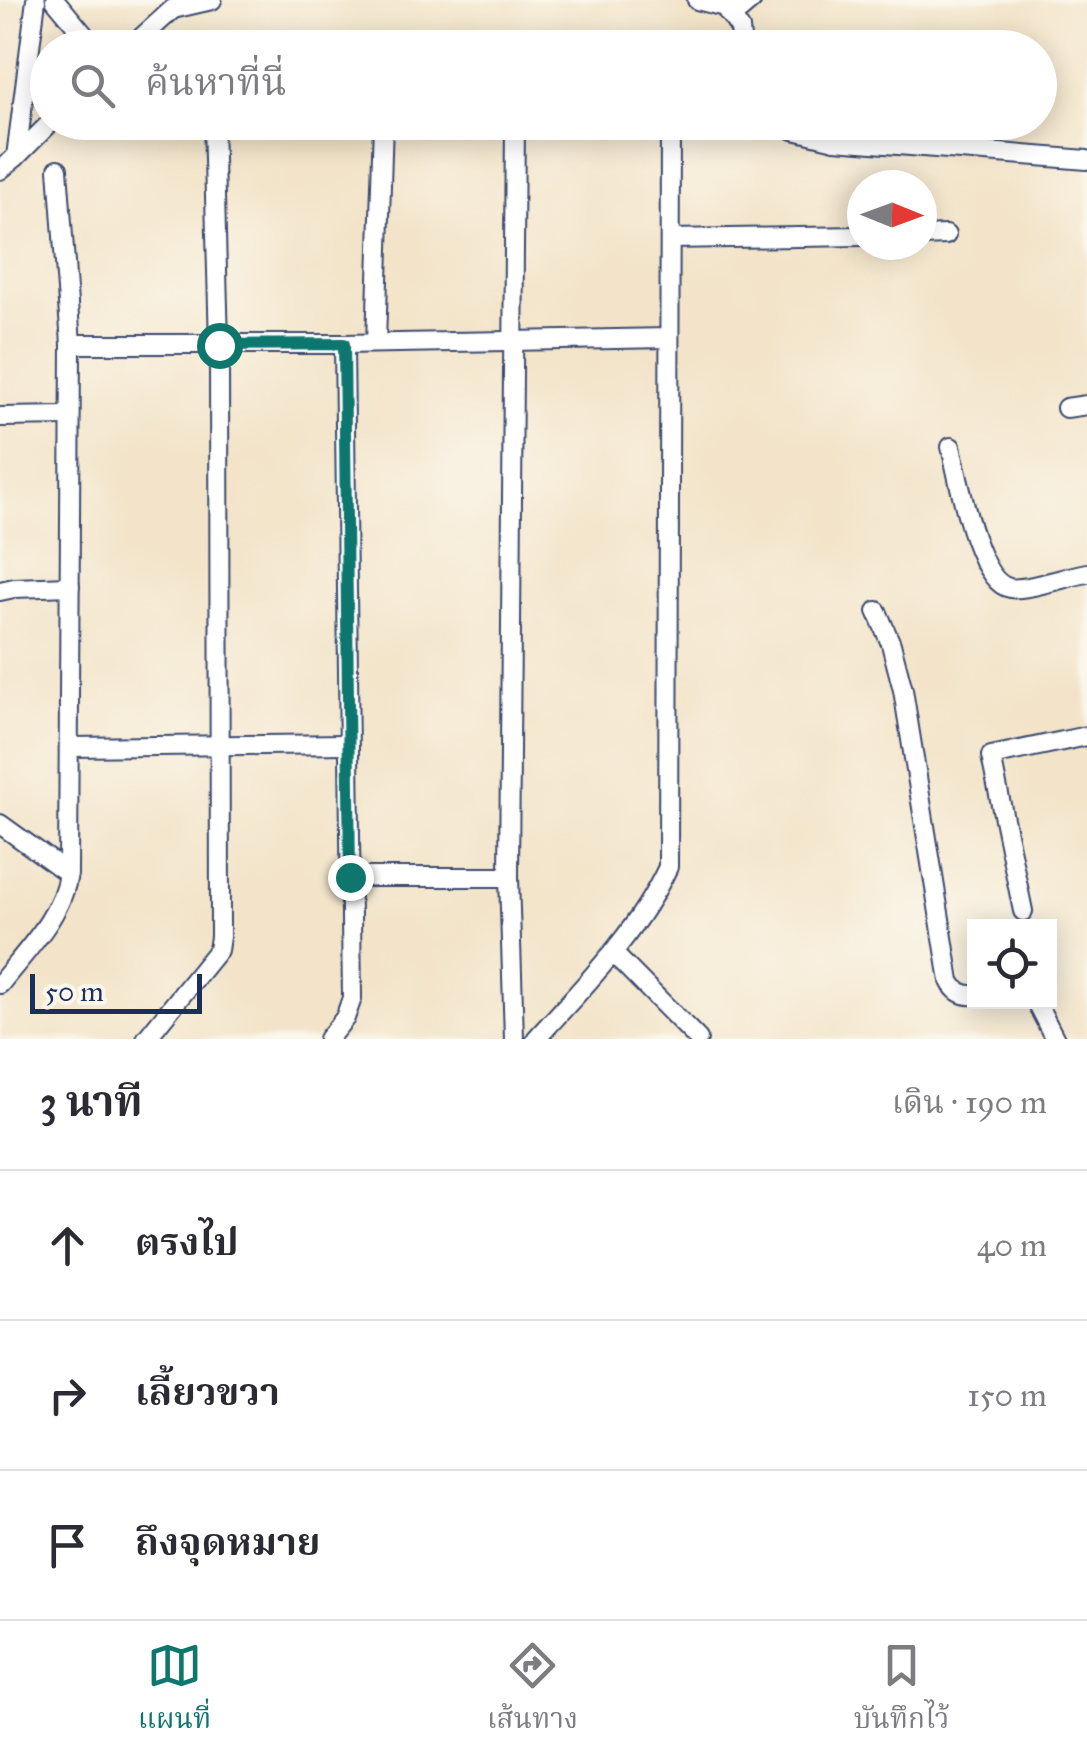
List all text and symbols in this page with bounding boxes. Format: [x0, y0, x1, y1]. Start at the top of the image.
search box [30, 30, 1057, 140]
icon: search [65, 58, 120, 113]
text: ค้นหาที่นี่ [145, 59, 286, 105]
north arrow [847, 170, 937, 260]
route start [197, 323, 243, 369]
route end [328, 855, 374, 901]
map controls [967, 919, 1057, 1009]
button: locate [967, 919, 1057, 1009]
scale bar [30, 969, 202, 1014]
text: 50 m [45, 974, 104, 1009]
text: 3 นาที [40, 1076, 143, 1128]
text: เดิน · 190 m [892, 1083, 1047, 1122]
icon: ahead [40, 1218, 95, 1273]
text: ตรงไป [135, 1219, 239, 1265]
text: 40 m [977, 1226, 1047, 1265]
icon: right [40, 1368, 95, 1423]
text: เลี้ยวขวา [135, 1369, 280, 1415]
text: 150 m [967, 1376, 1047, 1415]
icon: arrive [40, 1518, 95, 1573]
text: ถึงจุดหมาย [135, 1519, 320, 1565]
tab: แผนที่ [138, 1638, 211, 1743]
tab: เส้นทาง [487, 1638, 578, 1743]
tab: บันทึกไว้ [854, 1638, 949, 1743]

